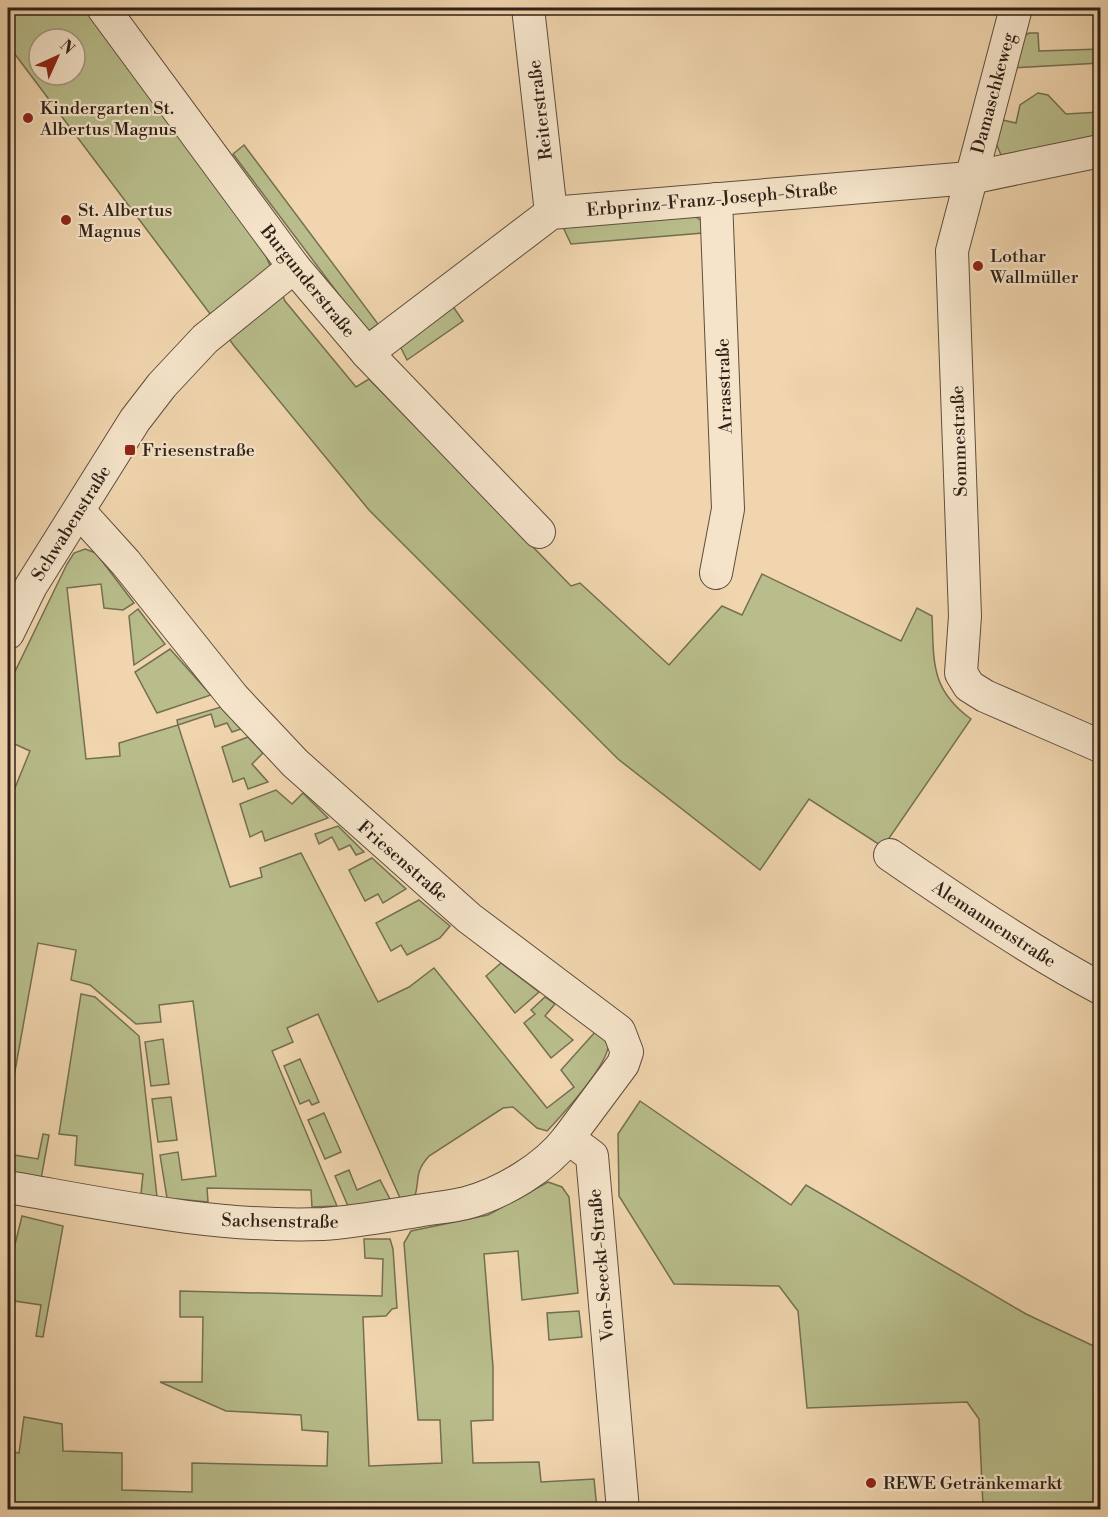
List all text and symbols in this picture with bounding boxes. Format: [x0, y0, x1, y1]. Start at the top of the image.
north arrow [27, 27, 87, 87]
street label: Damaschkeweg [966, 29, 1021, 156]
text: N [55, 36, 79, 59]
street label: Reiterstraße [523, 59, 558, 161]
place label: Kindergarten St. Albertus Magnus [39, 97, 177, 141]
marker: Kindergarten St. Albertus Magnus [21, 111, 35, 125]
street label: Erbprinz-Franz-Joseph-Straße [586, 177, 839, 222]
place label: St. Albertus Magnus [78, 199, 172, 243]
marker: St. Albertus Magnus [59, 213, 73, 227]
street label: Burgunderstraße [255, 220, 360, 342]
place label: Lothar Wallmüller [989, 245, 1079, 289]
marker: Lothar Wallmüller [971, 259, 985, 273]
street label: Arrasstraße [711, 338, 738, 435]
street label: Sommestraße [946, 385, 973, 497]
place label: Friesenstraße [142, 439, 255, 462]
marker: Friesenstraße [123, 443, 137, 457]
street label: Schwabenstraße [27, 461, 116, 585]
street label: Friesenstraße [353, 816, 453, 907]
street label: Alemannenstraße [927, 875, 1060, 973]
street label: Von-Seeckt-Straße [583, 1188, 620, 1343]
street label: Sachsenstraße [221, 1209, 339, 1234]
place label: REWE Getränkemarkt [883, 1472, 1063, 1495]
marker: REWE Getränkemarkt [864, 1476, 878, 1490]

